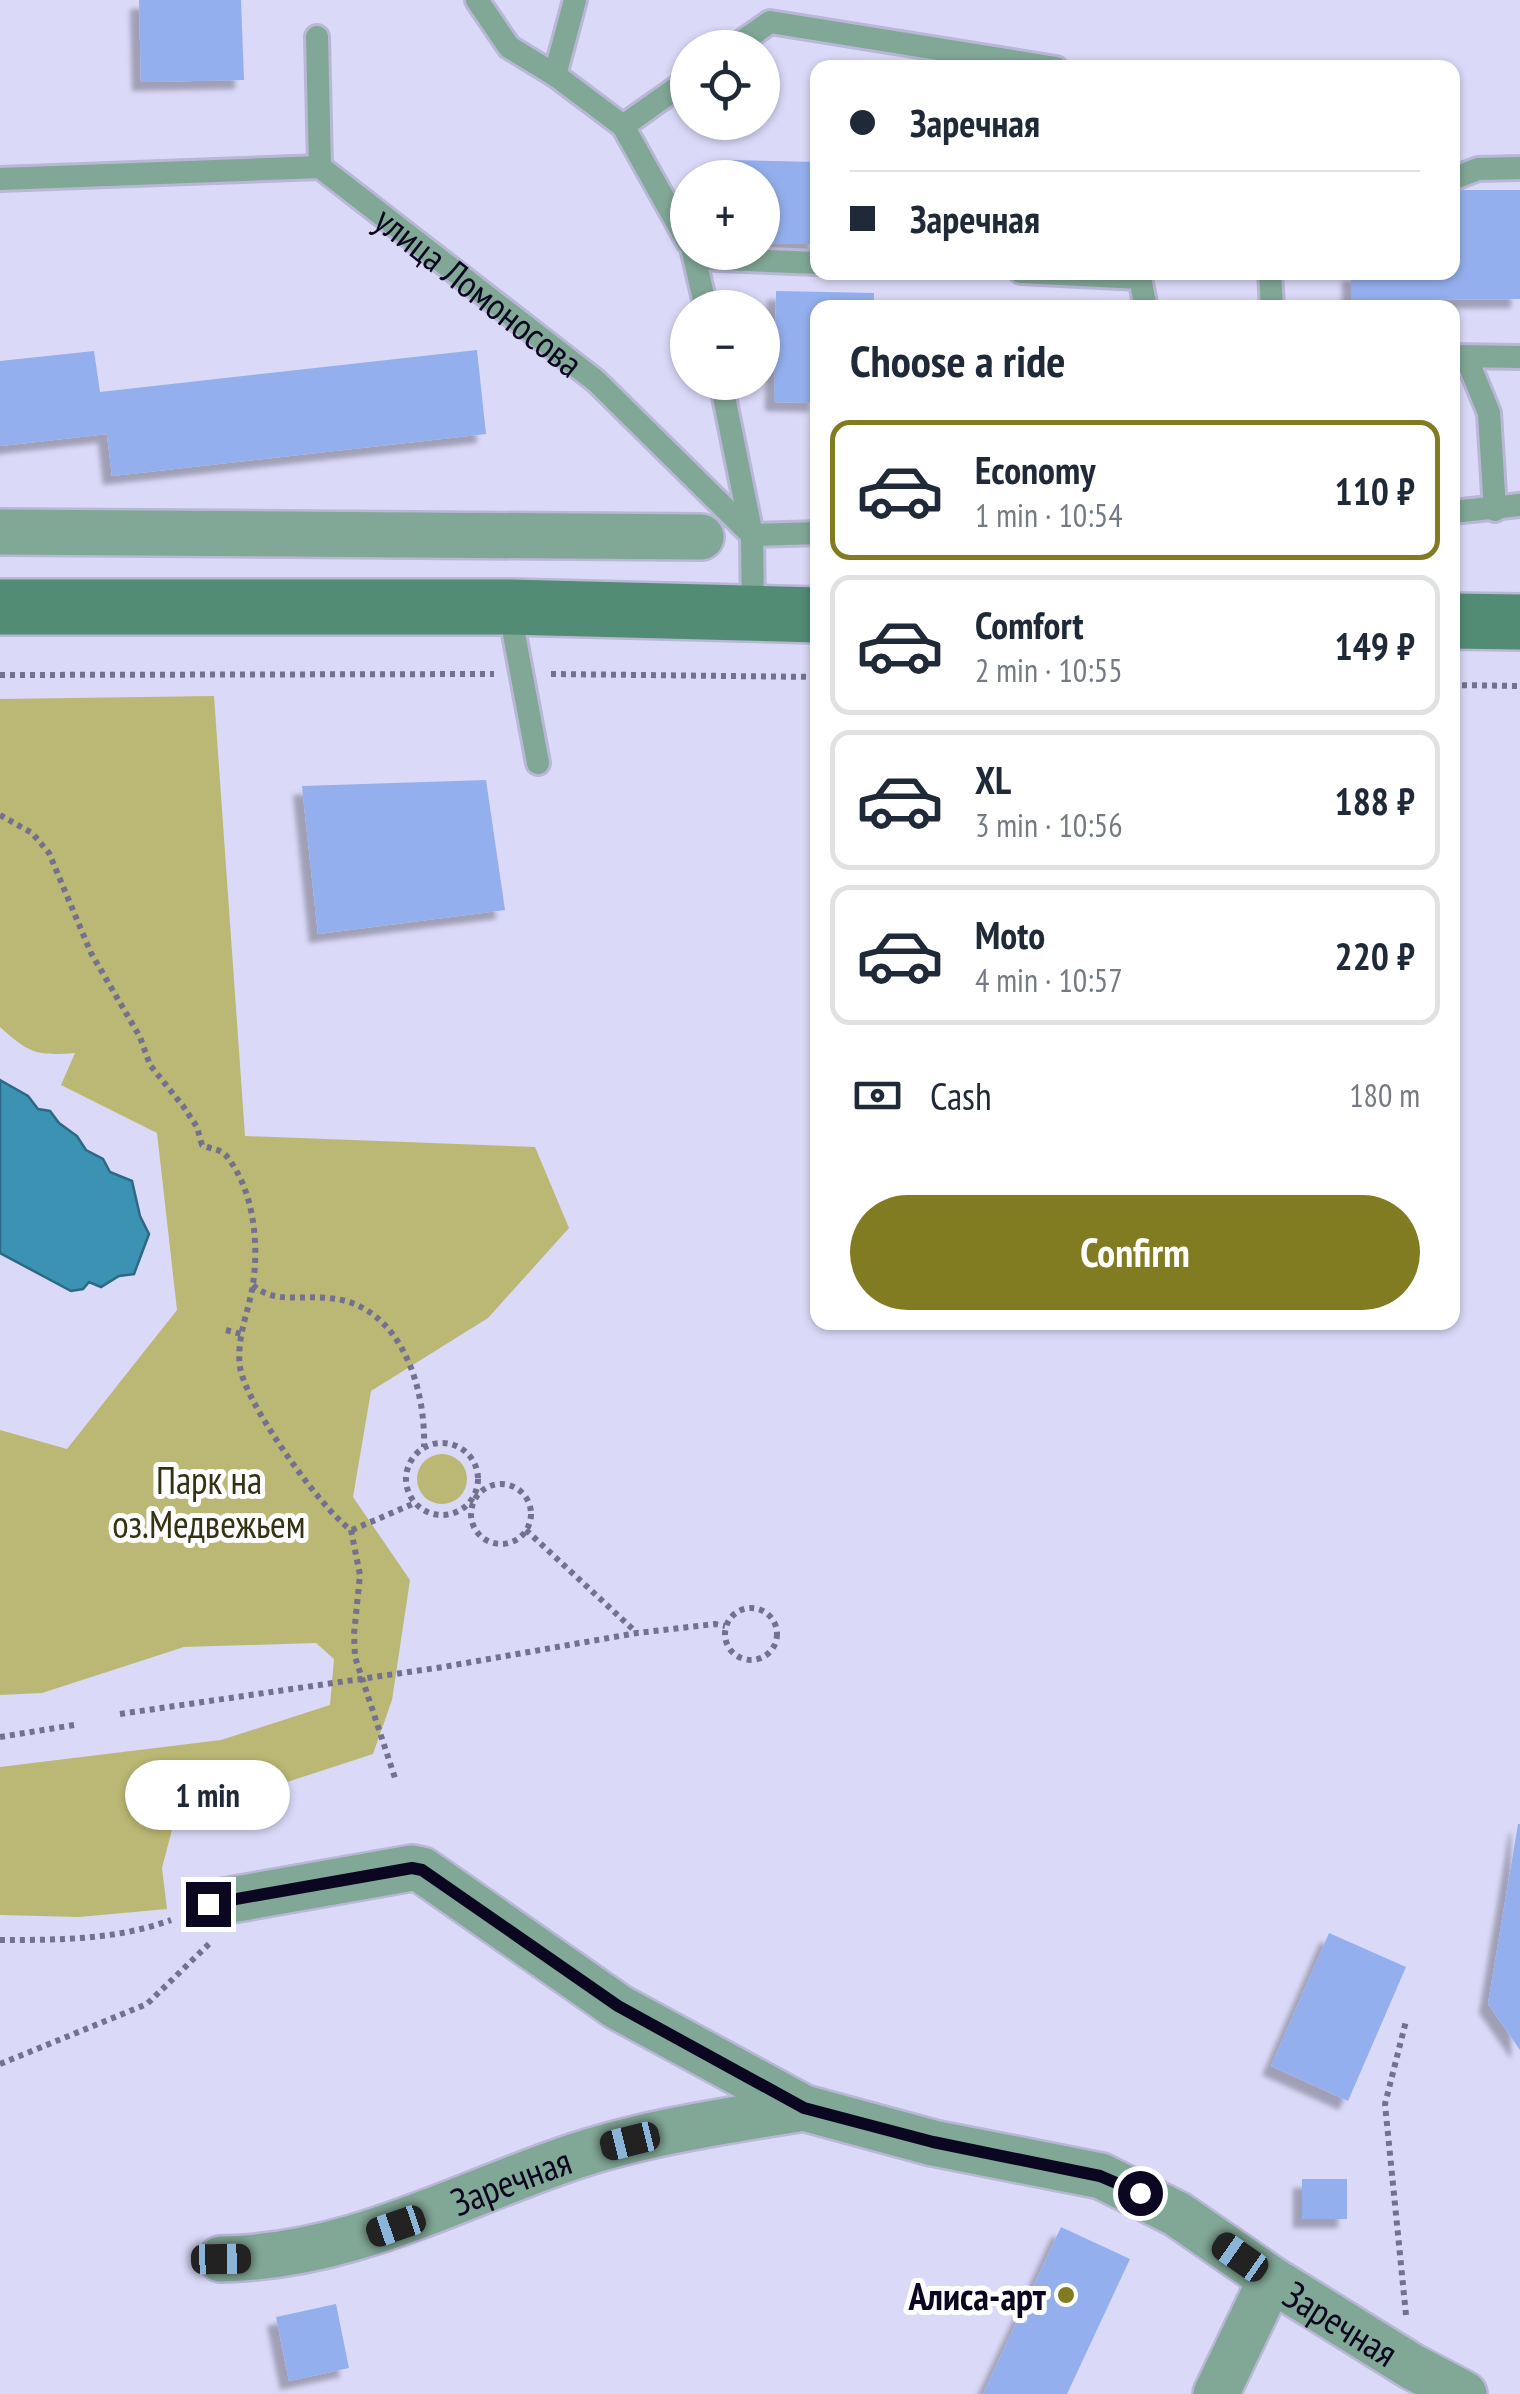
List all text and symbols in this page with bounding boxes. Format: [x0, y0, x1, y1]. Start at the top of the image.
map controls [670, 30, 780, 400]
button: locate [670, 30, 780, 140]
text: Заречная [910, 98, 1040, 147]
button: + [670, 160, 780, 270]
text: Заречная [910, 194, 1040, 243]
street label: улица Ломоносова [365, 195, 593, 387]
button: − [670, 290, 780, 400]
text: Choose a ride [850, 331, 1065, 389]
icon: car [855, 445, 945, 535]
text: Economy [975, 445, 1095, 494]
text: 110 ₽ [1335, 466, 1415, 515]
text: 1 min · 10:54 [975, 494, 1123, 536]
icon: car [855, 600, 945, 690]
text: Comfort [975, 600, 1084, 649]
text: 149 ₽ [1335, 621, 1415, 670]
text: 2 min · 10:55 [975, 649, 1123, 691]
icon: car [855, 755, 945, 845]
text: XL [975, 755, 1011, 804]
text: 188 ₽ [1335, 776, 1415, 825]
text: 3 min · 10:56 [975, 804, 1123, 846]
icon: car [855, 910, 945, 1000]
text: Moto [975, 910, 1045, 959]
text: 220 ₽ [1335, 931, 1415, 980]
text: 4 min · 10:57 [975, 959, 1123, 1001]
icon: cash [850, 1068, 905, 1123]
text: Cash [930, 1071, 992, 1120]
text: 180 m [1349, 1074, 1420, 1116]
button: Confirm [850, 1195, 1420, 1310]
park label: Парк на оз.Медвежьем [112, 1455, 306, 1548]
callout: 1 min [126, 1759, 290, 1829]
text: 1 min [175, 1774, 240, 1816]
route end [186, 1882, 231, 1927]
car [597, 2119, 663, 2163]
street label: Заречная [443, 2135, 577, 2226]
route start [1118, 2171, 1163, 2216]
car [363, 2202, 429, 2250]
car [1207, 2228, 1273, 2286]
car [191, 2243, 251, 2275]
street label: Заречная [1275, 2269, 1407, 2376]
place label: Алиса-арт [908, 2271, 1047, 2320]
marker: Алиса-арт [1055, 2284, 1077, 2306]

